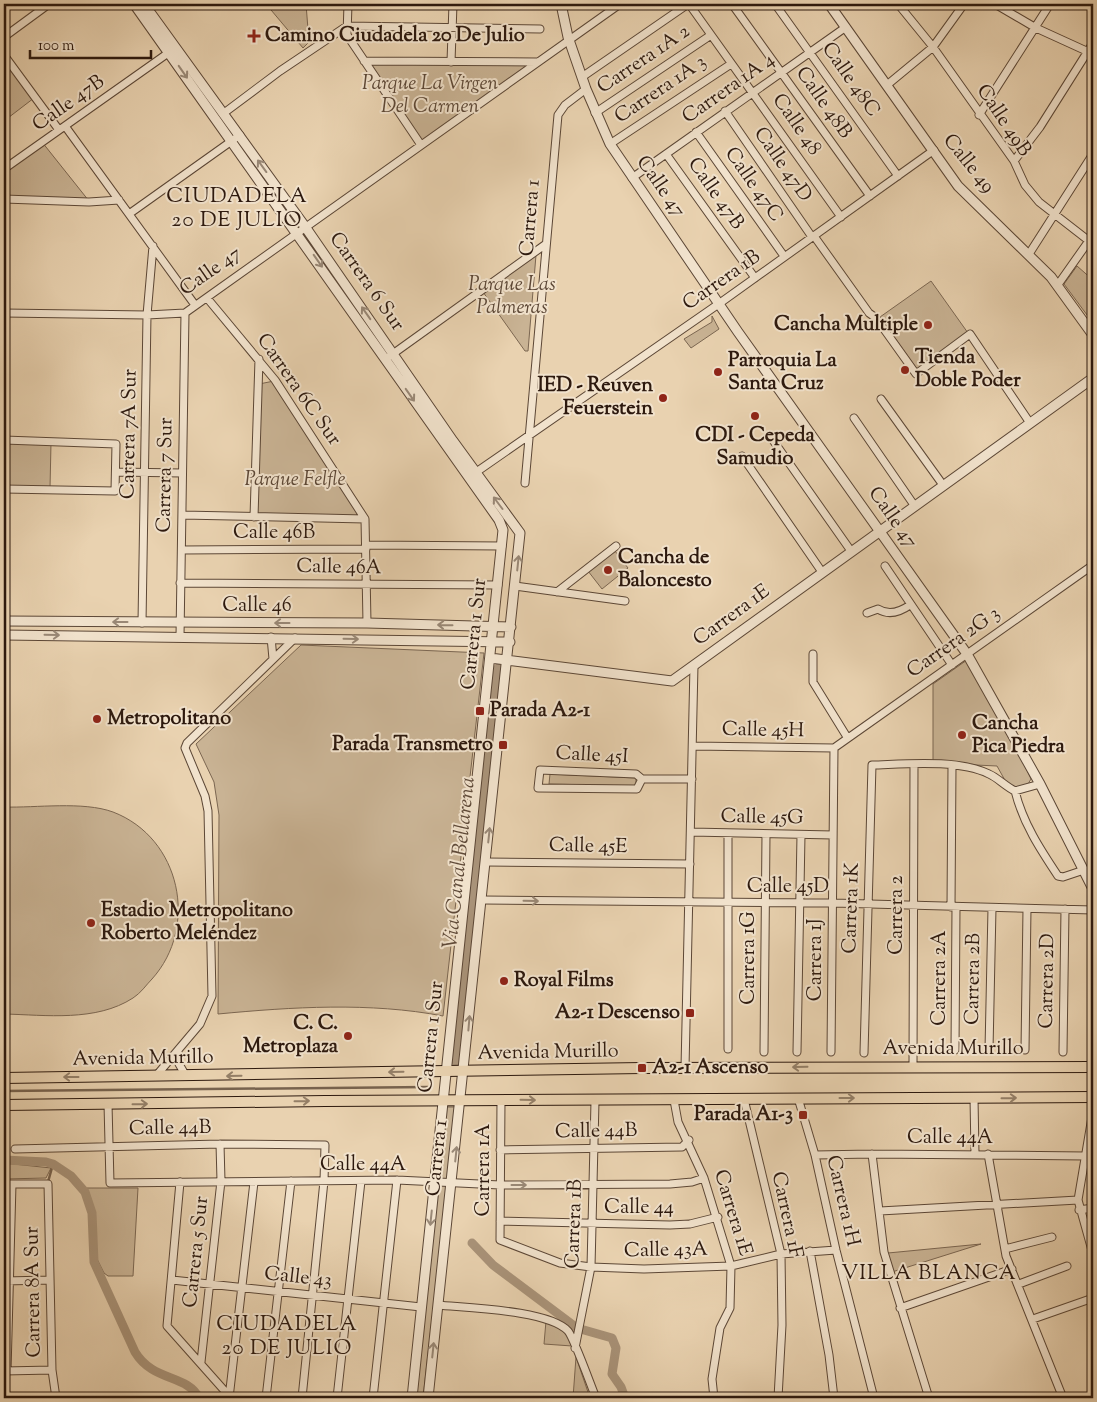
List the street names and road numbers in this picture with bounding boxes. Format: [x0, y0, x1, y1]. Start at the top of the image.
street label: Carrera 1A 2 [592, 18, 696, 102]
street label: Calle 48C [814, 37, 886, 123]
street label: Carrera 1A 4 [677, 46, 781, 132]
street label: Carrera 1A 3 [609, 48, 713, 132]
street label: Calle 48B [790, 62, 856, 144]
street label: Calle 47B [27, 68, 111, 139]
street label: Calle 49B [968, 79, 1038, 163]
street label: Calle 48 [766, 90, 826, 160]
street label: Calle 47D [746, 122, 818, 208]
street label: Calle 49 [935, 128, 1001, 200]
street label: Calle 47C [717, 142, 789, 228]
street label: Calle 47 [628, 150, 692, 224]
street label: Calle 47B [680, 152, 751, 236]
street label: Carrera 1 [513, 178, 549, 258]
street label: Carrera 6 Sur [321, 226, 411, 338]
street label: Calle 47 [174, 240, 248, 304]
street label: Carrera 1B [677, 243, 767, 319]
street label: Carrera 6C Sur [248, 328, 348, 453]
street label: Carrera 7A Sur [114, 368, 146, 499]
street label: Carrera 7 Sur [150, 417, 182, 533]
street label: Calle 47 [860, 481, 924, 555]
street label: Calle 46B [233, 519, 315, 548]
street label: Calle 46A [296, 553, 382, 583]
street label: Carrera 1 Sur [455, 576, 495, 691]
street label: Carrera 1E [687, 578, 777, 654]
street label: Calle 46 [222, 592, 292, 621]
street label: Carrera 2G 3 [901, 600, 1007, 686]
street label: Calle 45H [722, 716, 805, 746]
street label: Calle 45I [555, 740, 630, 772]
street label: Calle 45G [720, 803, 804, 833]
street label: Calle 45E [548, 832, 628, 862]
street label: Carrera 1K [836, 861, 868, 954]
street label: Calle 45D [747, 873, 829, 902]
street label: Carrera 2 [883, 875, 912, 955]
street label: Carrera 1G [735, 911, 764, 1005]
street label: Carrera 1J [802, 919, 831, 1001]
street label: Carrera 2A [926, 930, 955, 1026]
street label: Carrera 2B [959, 932, 989, 1025]
street label: Carrera 2D [1033, 933, 1063, 1029]
street label: Carrera 1 Sur [412, 979, 452, 1094]
street label: Avenida Murillo [882, 1035, 1024, 1064]
street label: Avenida Murillo [477, 1037, 619, 1069]
street label: Avenida Murillo [72, 1043, 214, 1075]
street label: Calle 44B [129, 1114, 212, 1144]
street label: Calle 44B [555, 1117, 638, 1147]
street label: Carrera 1 [420, 1118, 456, 1198]
street label: Carrera 1A [470, 1123, 499, 1217]
street label: Calle 44A [907, 1124, 993, 1153]
street label: Calle 44A [320, 1151, 406, 1180]
street label: Carrera 1H [817, 1153, 867, 1250]
street label: Carrera 1E [705, 1166, 759, 1260]
street label: Carrera 1F [763, 1169, 809, 1261]
street label: Carrera 1B [559, 1178, 591, 1269]
street label: Carrera 5 Sur [177, 1194, 217, 1309]
street label: Calle 44 [604, 1194, 674, 1223]
street label: Carrera 8A Sur [18, 1226, 50, 1358]
street label: Calle 43A [624, 1236, 708, 1266]
street label: Calle 43 [263, 1260, 333, 1296]

